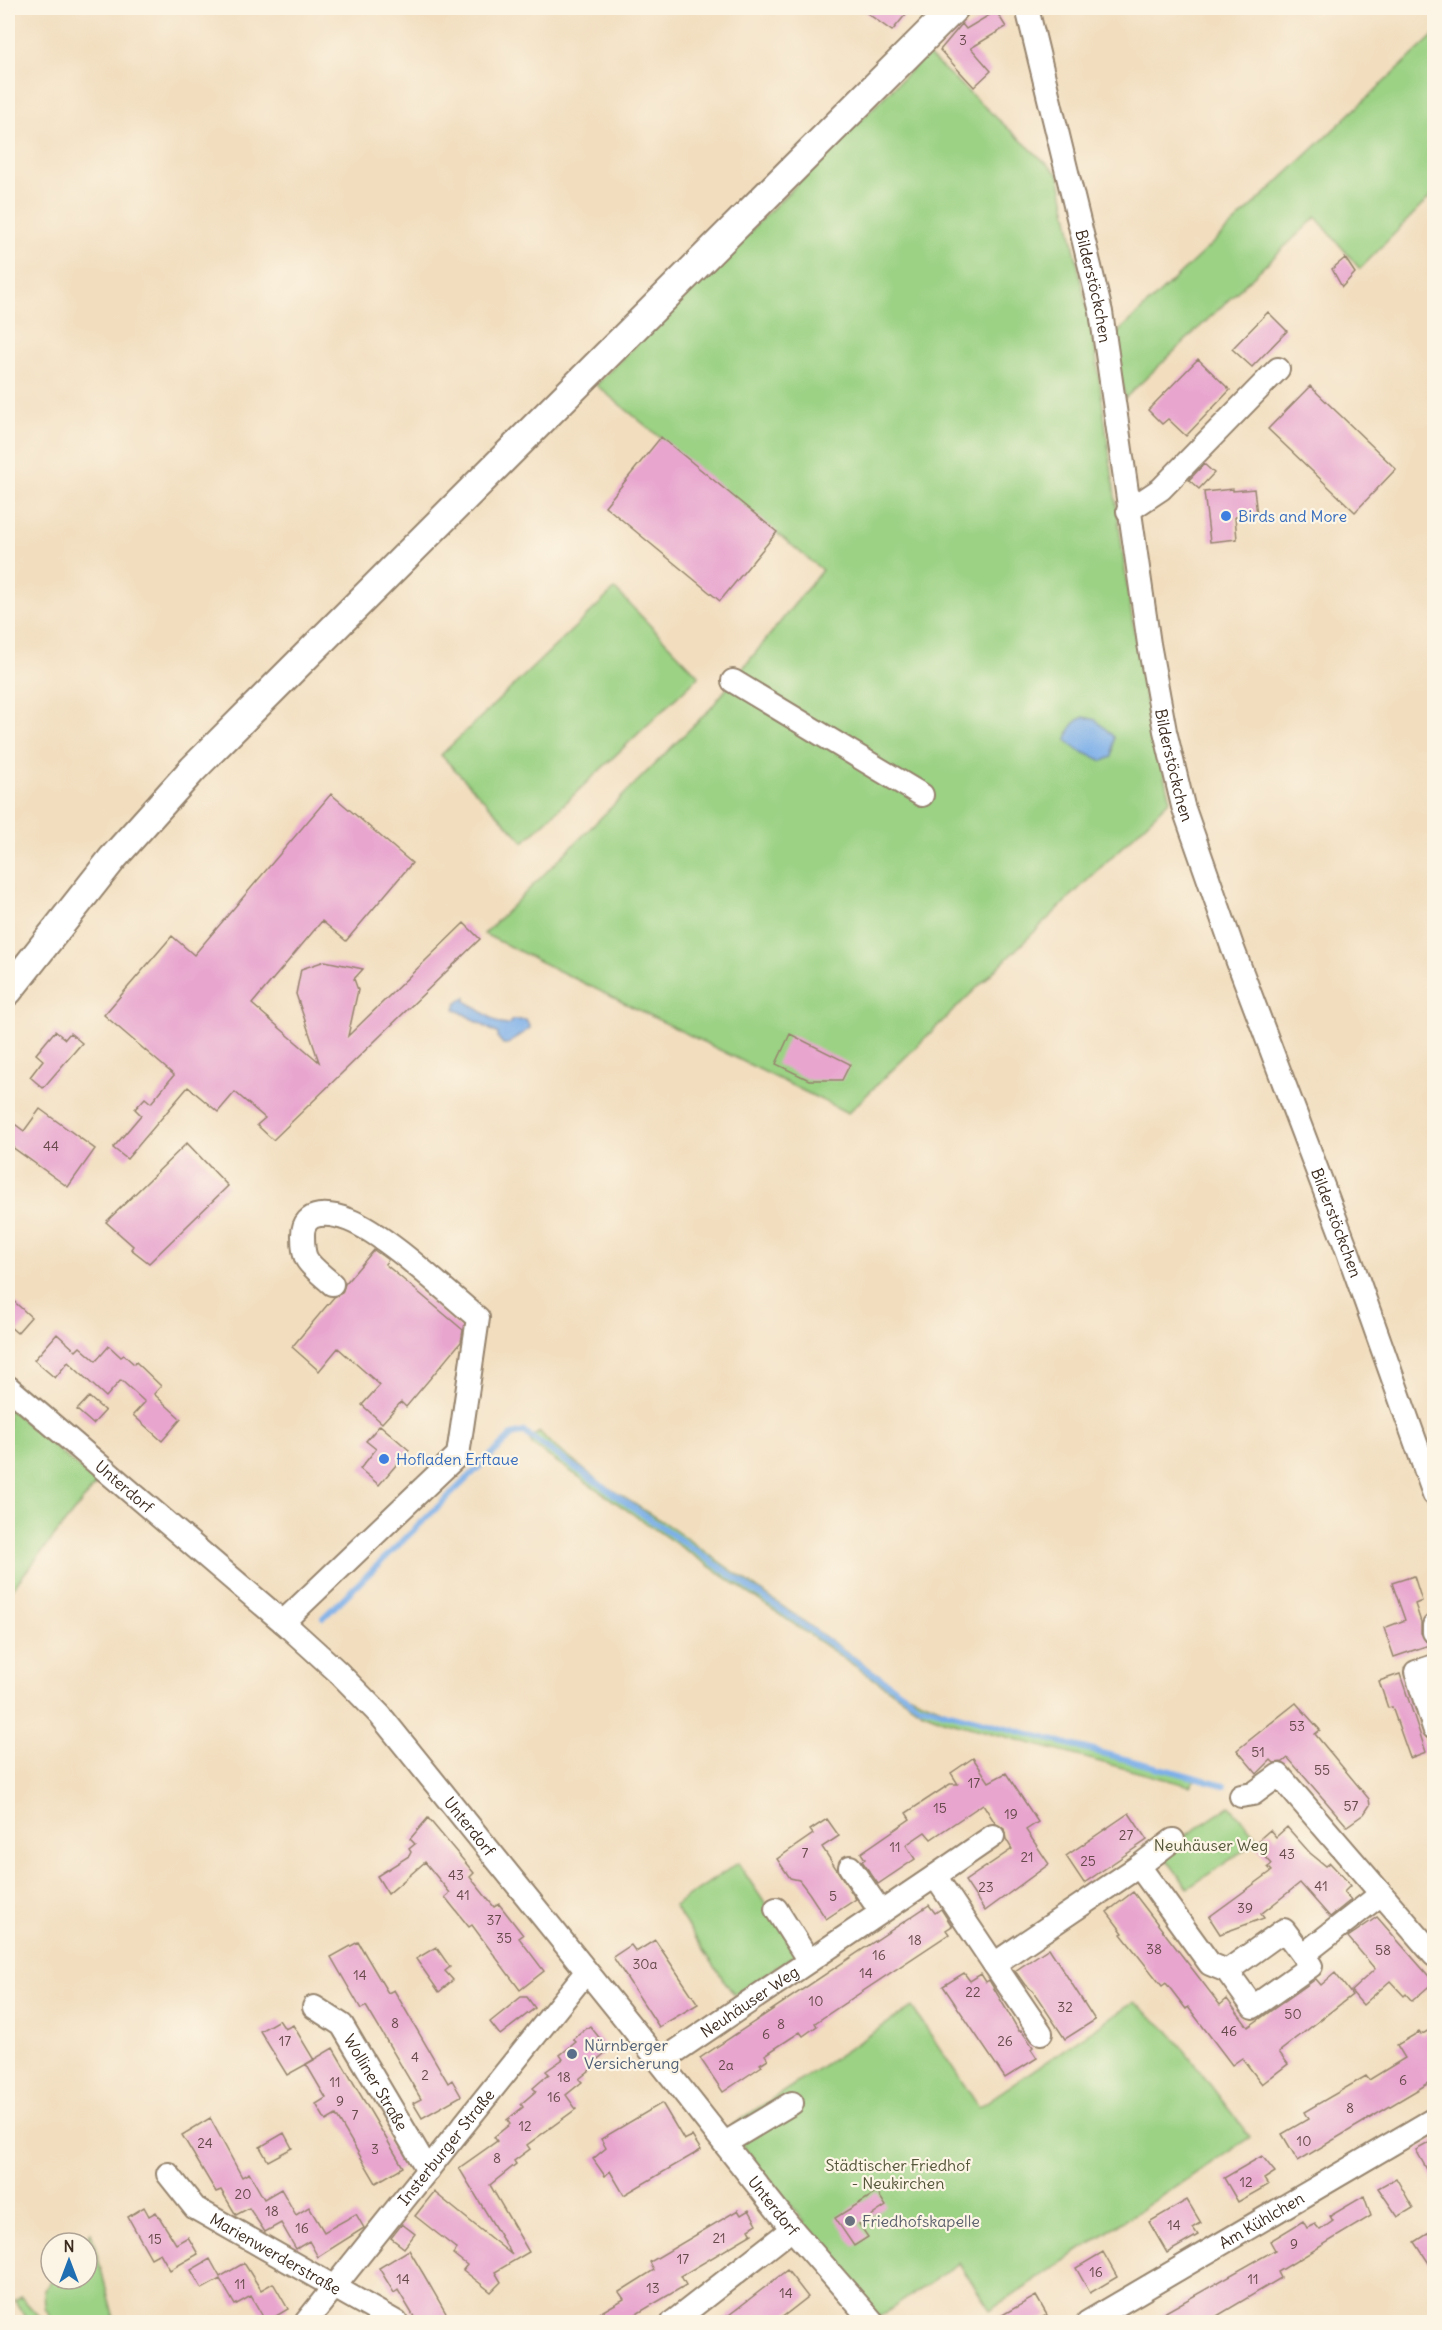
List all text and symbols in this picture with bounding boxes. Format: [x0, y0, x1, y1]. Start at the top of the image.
house number: 3 [959, 31, 967, 49]
street label: Bilderstöckchen [1071, 227, 1115, 344]
place label: Birds and More [1238, 506, 1347, 526]
marker: Birds and More [1219, 509, 1233, 523]
street label: Bilderstöckchen [1151, 707, 1198, 824]
house number: 44 [43, 1137, 59, 1155]
street label: Bilderstöckchen [1307, 1165, 1366, 1280]
place label: Hofladen Erftaue [396, 1449, 519, 1469]
marker: Hofladen Erftaue [377, 1452, 391, 1466]
street label: Unterdorf [91, 1456, 158, 1517]
house number: 53 [1289, 1717, 1305, 1735]
house number: 51 [1251, 1743, 1265, 1761]
house number: 55 [1314, 1761, 1330, 1779]
house number: 17 [968, 1774, 980, 1792]
street label: Unterdorf [440, 1793, 500, 1860]
house number: 57 [1344, 1797, 1359, 1815]
house number: 15 [933, 1799, 947, 1817]
house number: 19 [1004, 1805, 1018, 1823]
house number: 27 [1119, 1826, 1133, 1844]
park label: Neuhäuser Weg [1154, 1835, 1268, 1855]
house number: 11 [889, 1838, 901, 1856]
house number: 7 [802, 1844, 809, 1862]
house number: 43 [1279, 1845, 1295, 1863]
house number: 21 [1020, 1848, 1034, 1866]
house number: 25 [1080, 1852, 1096, 1870]
house number: 43 [448, 1866, 464, 1884]
house number: 41 [1314, 1877, 1328, 1895]
house number: 23 [978, 1878, 994, 1896]
house number: 41 [456, 1886, 470, 1904]
house number: 5 [829, 1887, 837, 1905]
house number: 39 [1237, 1899, 1253, 1917]
house number: 37 [487, 1911, 502, 1929]
house number: 35 [496, 1929, 512, 1947]
house number: 18 [908, 1931, 922, 1949]
house number: 38 [1146, 1940, 1162, 1958]
house number: 58 [1375, 1941, 1391, 1959]
house number: 16 [872, 1946, 886, 1964]
house number: 30a [632, 1955, 658, 1973]
street label: Neuhäuser Weg [696, 1961, 802, 2042]
house number: 14 [859, 1964, 873, 1982]
house number: 14 [353, 1966, 367, 1984]
house number: 22 [965, 1983, 981, 2001]
house number: 10 [809, 1992, 823, 2010]
house number: 32 [1057, 1998, 1073, 2016]
house number: 50 [1284, 2005, 1302, 2023]
house number: 8 [391, 2014, 399, 2032]
house number: 8 [777, 2015, 785, 2033]
house number: 46 [1221, 2022, 1237, 2040]
house number: 6 [762, 2025, 770, 2043]
street label: Wolliner Straße [340, 2030, 412, 2134]
house number: 17 [279, 2032, 291, 2050]
house number: 26 [997, 2032, 1013, 2050]
place label: Nürnberger Versicherung [584, 2035, 679, 2073]
marker: Nürnberger Versicherung [565, 2047, 579, 2061]
house number: 4 [411, 2048, 419, 2066]
house number: 2a [718, 2056, 734, 2074]
house number: 2 [421, 2066, 429, 2084]
house number: 18 [557, 2068, 571, 2086]
house number: 6 [1399, 2071, 1407, 2089]
house number: 11 [329, 2073, 341, 2091]
street label: Insterburger Straße [393, 2085, 498, 2209]
house number: 16 [547, 2088, 561, 2106]
house number: 9 [336, 2092, 344, 2110]
house number: 8 [1346, 2099, 1354, 2117]
house number: 7 [352, 2106, 359, 2124]
house number: 12 [518, 2117, 532, 2135]
house number: 10 [1297, 2132, 1311, 2150]
house number: 24 [197, 2134, 213, 2152]
house number: 3 [371, 2140, 379, 2158]
house number: 8 [493, 2149, 501, 2167]
park label: Städtischer Friedhof - Neukirchen [826, 2155, 971, 2193]
street label: Unterdorf [744, 2172, 803, 2240]
house number: 12 [1239, 2173, 1253, 2191]
house number: 20 [235, 2185, 251, 2203]
street label: Am Kühlchen [1215, 2188, 1308, 2253]
house number: 18 [265, 2202, 279, 2220]
street label: Marienwerderstraße [206, 2209, 345, 2299]
place label: Friedhofskapelle [862, 2211, 980, 2231]
marker: Friedhofskapelle [843, 2214, 857, 2228]
house number: 14 [1167, 2216, 1181, 2234]
house number: 16 [295, 2219, 309, 2237]
house number: 21 [712, 2229, 726, 2247]
house number: 15 [148, 2230, 162, 2248]
north arrow [39, 2231, 99, 2291]
house number: 9 [1290, 2235, 1298, 2253]
text: N [63, 2236, 75, 2256]
house number: 17 [677, 2250, 689, 2268]
house number: 16 [1089, 2263, 1103, 2281]
house number: 14 [396, 2270, 410, 2288]
house number: 11 [1247, 2270, 1259, 2288]
house number: 11 [234, 2275, 246, 2293]
house number: 13 [646, 2279, 660, 2297]
house number: 14 [779, 2284, 793, 2302]

